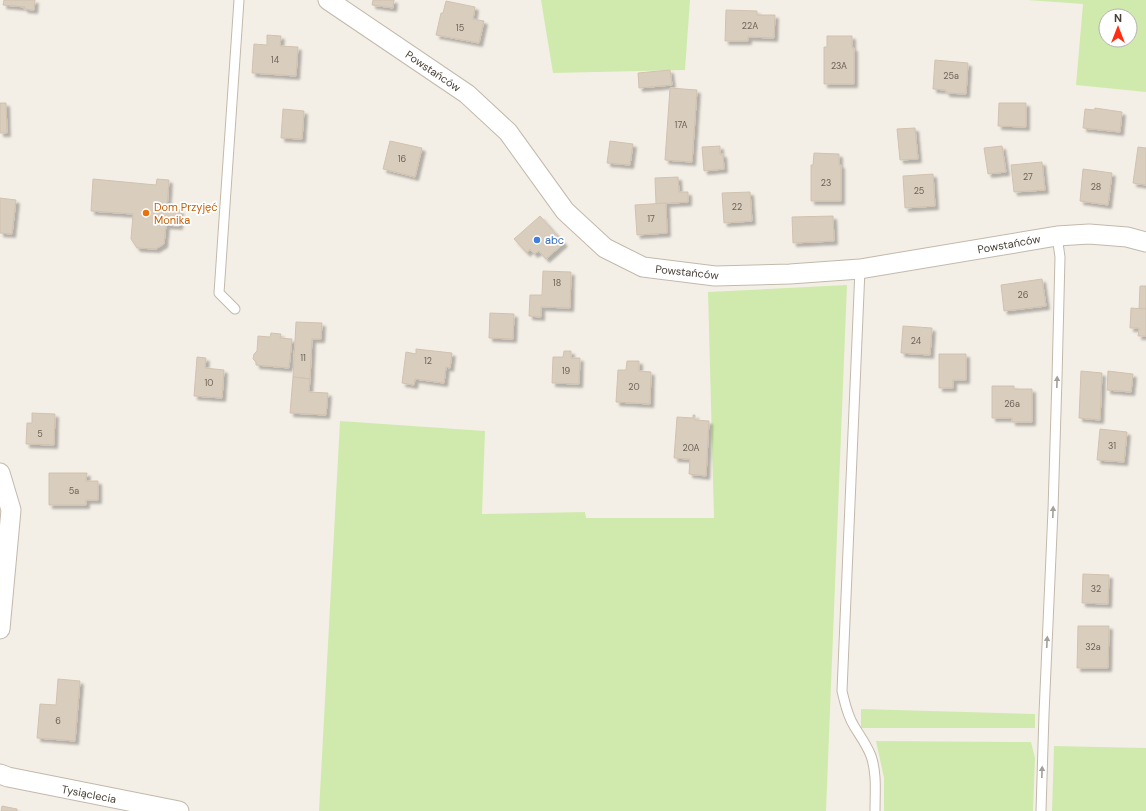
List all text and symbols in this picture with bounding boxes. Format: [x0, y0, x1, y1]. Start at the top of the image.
north arrow [1098, 8, 1138, 48]
text: N [1114, 11, 1122, 25]
house number: 22A [742, 20, 758, 32]
house number: 15 [456, 22, 464, 34]
street label: Powstańców [403, 47, 464, 95]
house number: 14 [271, 54, 280, 66]
house number: 23A [831, 60, 847, 72]
house number: 25a [943, 70, 959, 82]
house number: 17A [675, 119, 687, 131]
house number: 16 [398, 153, 407, 165]
house number: 27 [1023, 171, 1033, 183]
house number: 23 [821, 177, 831, 189]
house number: 28 [1091, 181, 1101, 193]
house number: 25 [914, 185, 924, 197]
place label: Dom Przyjęć Monika [154, 200, 218, 227]
house number: 22 [732, 201, 742, 213]
marker: Dom Przyjęć Monika [141, 208, 151, 218]
house number: 17 [647, 213, 655, 225]
street label: Powstańców [976, 231, 1042, 256]
place label: abc [545, 233, 564, 247]
marker: abc [532, 235, 542, 245]
street label: Powstańców [655, 262, 720, 282]
house number: 18 [553, 277, 561, 289]
house number: 26 [1018, 289, 1029, 301]
house number: 24 [911, 335, 922, 347]
house number: 11 [300, 352, 306, 364]
house number: 12 [424, 355, 432, 367]
house number: 19 [562, 365, 571, 377]
one-way arrow [1053, 376, 1060, 388]
house number: 10 [205, 377, 213, 389]
house number: 20 [628, 381, 640, 393]
house number: 26a [1004, 398, 1020, 410]
house number: 5 [37, 428, 43, 440]
house number: 31 [1108, 440, 1116, 452]
house number: 20A [683, 442, 699, 454]
house number: 5a [69, 485, 79, 497]
one-way arrow [1049, 506, 1056, 518]
house number: 32 [1091, 583, 1101, 595]
one-way arrow [1043, 636, 1050, 648]
house number: 32a [1085, 641, 1101, 653]
house number: 6 [55, 715, 61, 727]
one-way arrow [1039, 765, 1045, 778]
street label: Tysiąclecia [60, 782, 118, 806]

